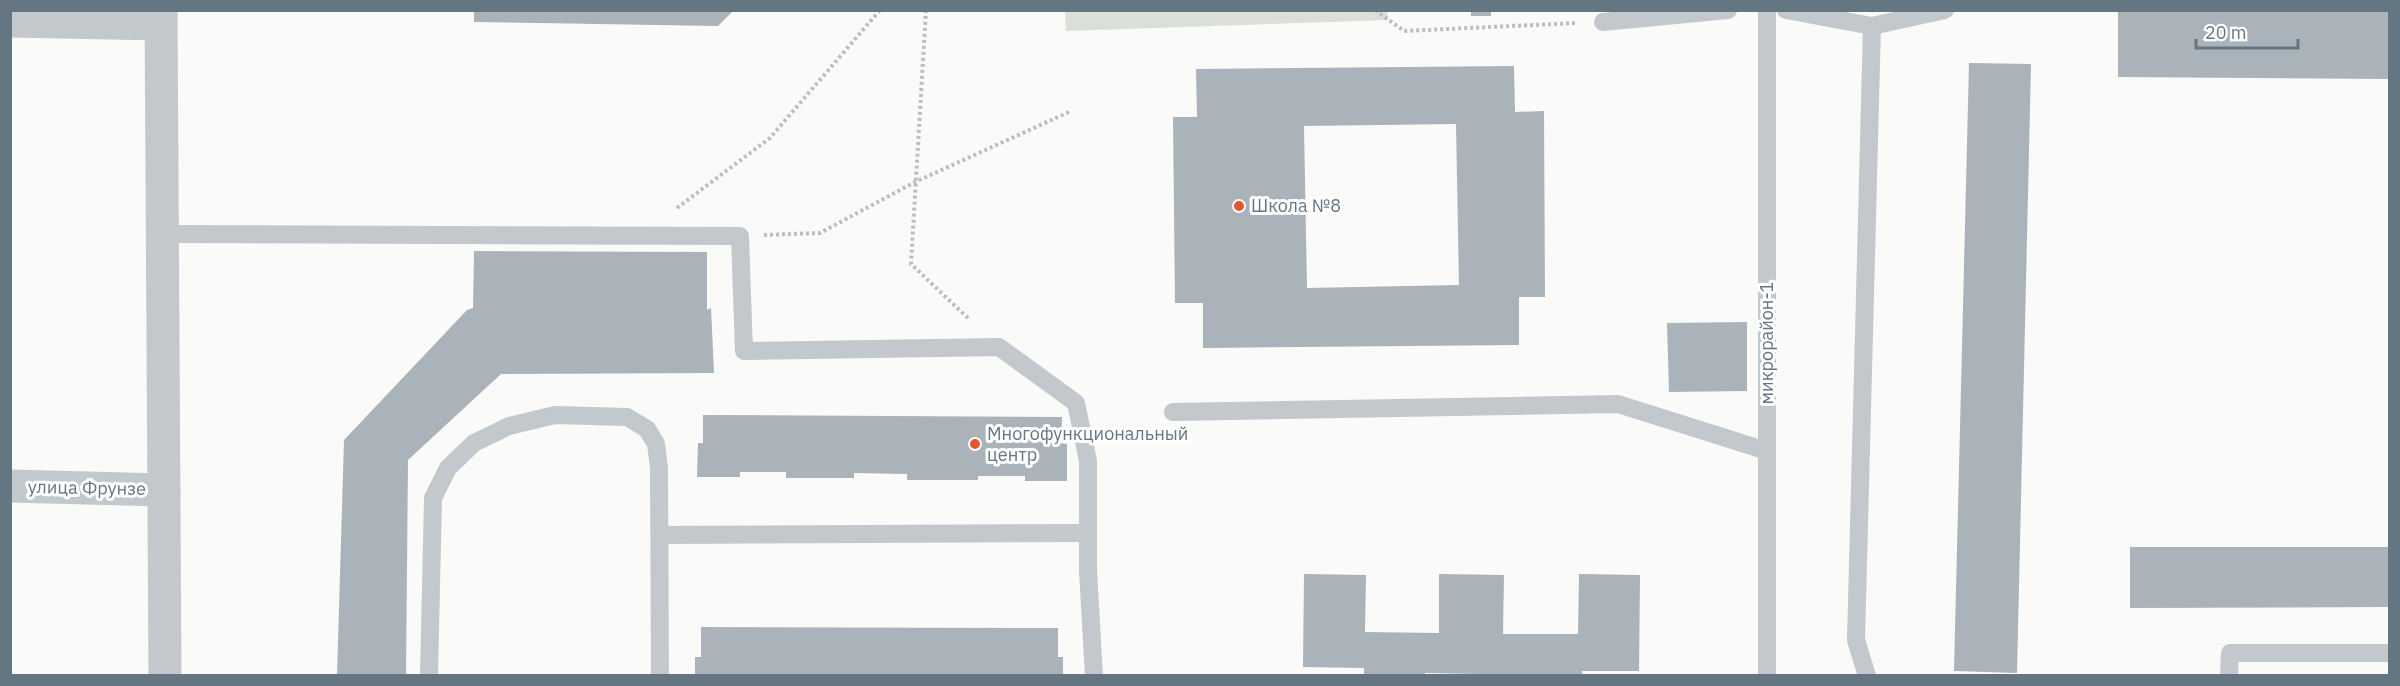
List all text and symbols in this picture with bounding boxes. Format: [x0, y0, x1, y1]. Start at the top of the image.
scale bar [2196, 12, 2298, 50]
text: 20 m [2205, 21, 2247, 44]
place label: Школа №8 [1251, 194, 1341, 217]
marker: Школа №8 [1232, 199, 1246, 213]
street label: микрорайон-1 [1755, 282, 1778, 404]
place label: Многофункциональный центр [987, 422, 1188, 466]
marker: Многофункциональный центр [968, 437, 982, 451]
street label: улица Фрунзе [28, 475, 146, 500]

